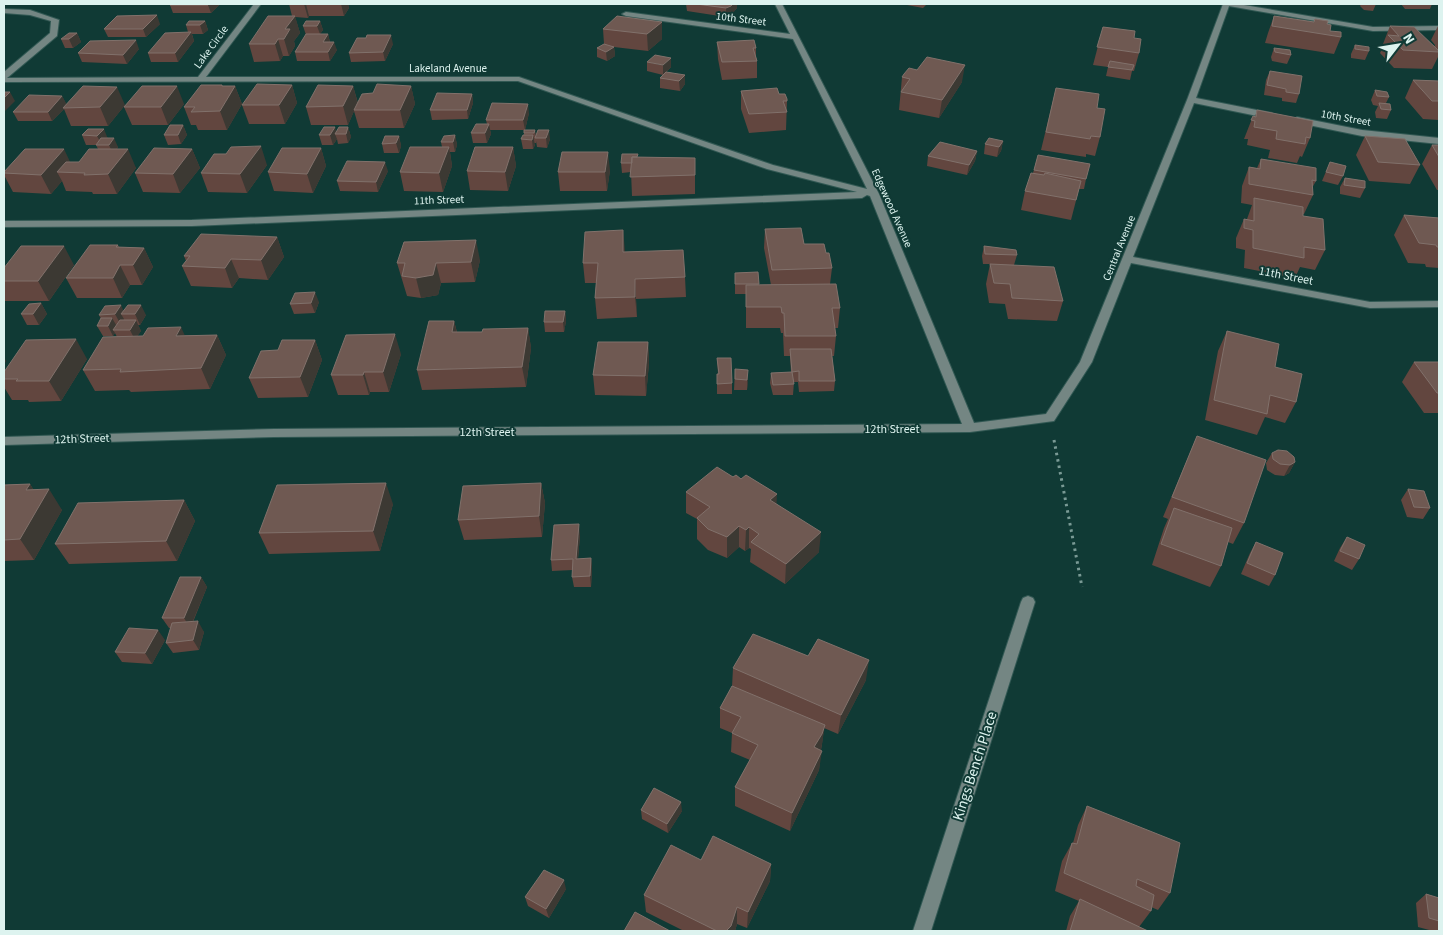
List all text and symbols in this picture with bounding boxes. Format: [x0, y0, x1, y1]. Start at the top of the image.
street label: 10th Street [715, 8, 767, 30]
north arrow [1373, 20, 1423, 70]
street label: Lake Circle [190, 22, 232, 72]
text: N [1397, 30, 1419, 48]
street label: Lakeland Avenue [409, 61, 488, 76]
street label: 10th Street [1320, 106, 1372, 130]
street label: Edgewood Avenue [868, 166, 916, 250]
street label: 11th Street [414, 192, 465, 208]
street label: Central Avenue [1099, 212, 1139, 283]
street label: 11th Street [1257, 262, 1315, 290]
street label: 12th Street [865, 421, 919, 438]
street label: 12th Street [460, 424, 514, 441]
street label: 12th Street [54, 430, 110, 448]
street label: Kings Bench Place [947, 709, 1003, 823]

